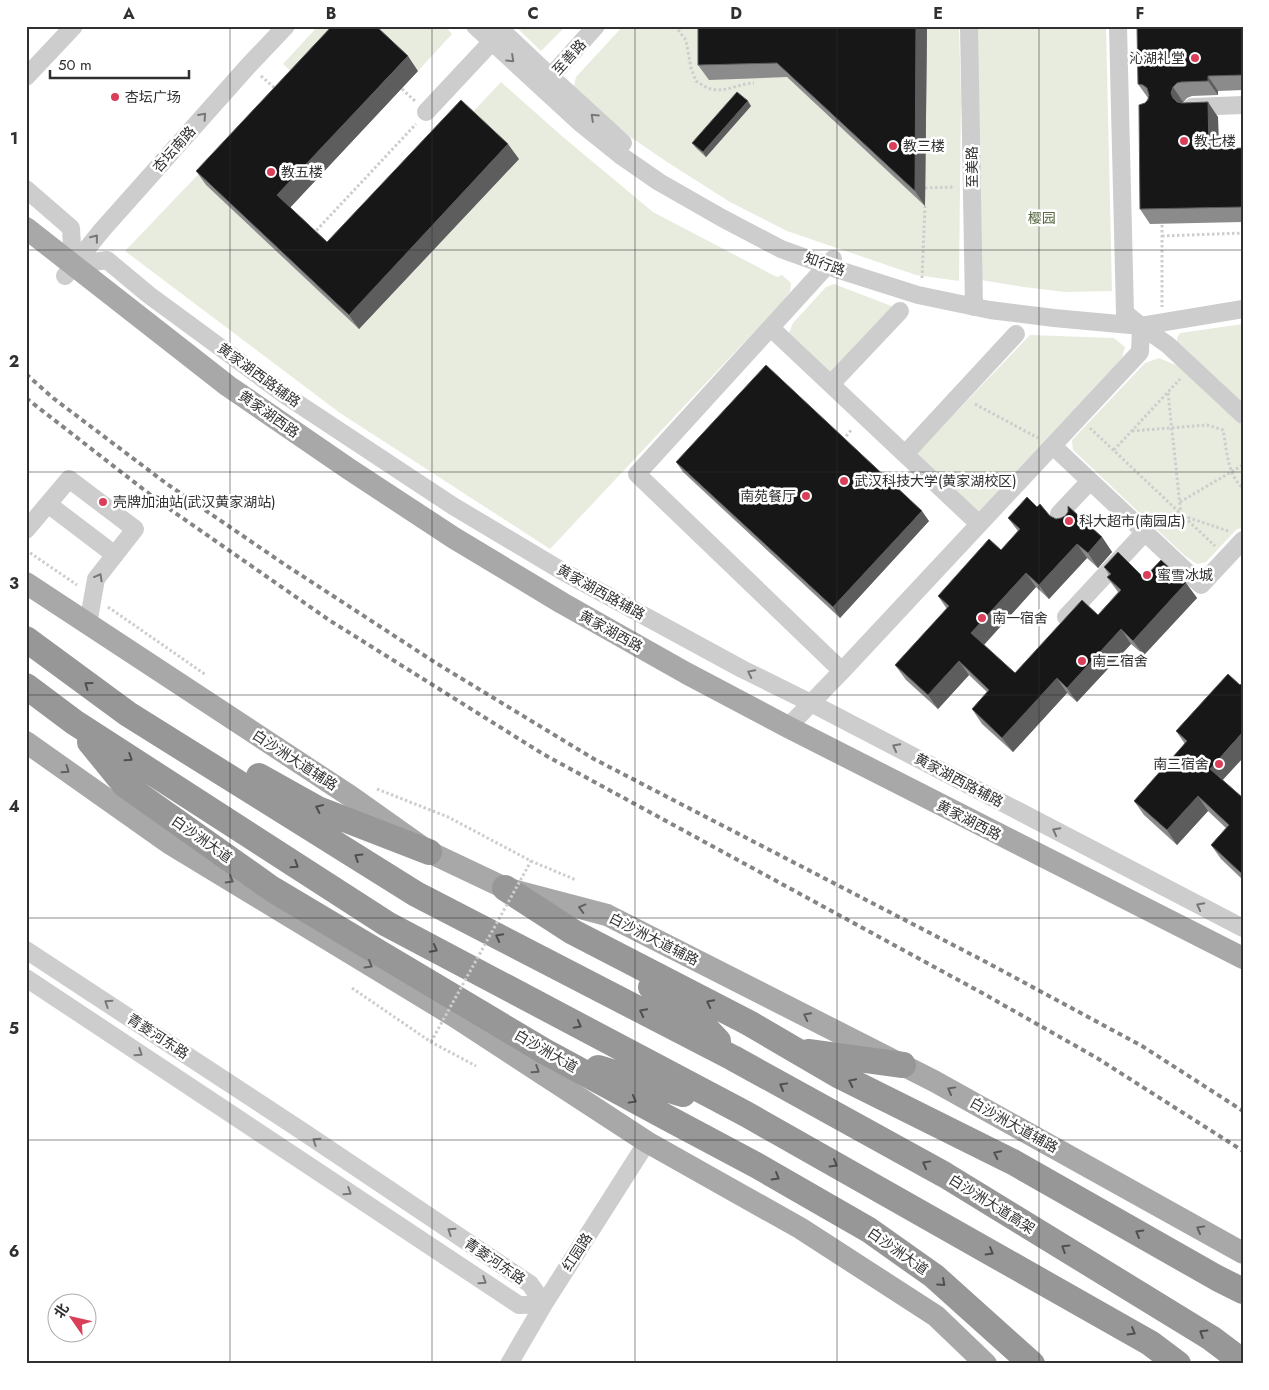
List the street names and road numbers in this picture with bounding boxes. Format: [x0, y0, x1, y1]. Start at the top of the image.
street label: 至善路 [548, 35, 590, 79]
street label: 杏坛南路 [148, 122, 200, 176]
street label: 至美路 [962, 146, 982, 188]
street label: 知行路 [802, 247, 848, 281]
street label: 黄家湖西路辅路 [213, 338, 305, 412]
street label: 黄家湖西路 [235, 386, 303, 442]
street label: 黄家湖西路辅路 [553, 559, 649, 625]
street label: 黄家湖西路 [576, 605, 646, 657]
street label: 白沙洲大道辅路 [248, 725, 342, 795]
street label: 黄家湖西路辅路 [911, 748, 1007, 812]
street label: 黄家湖西路 [933, 795, 1005, 845]
street label: 白沙洲大道 [168, 811, 236, 867]
street label: 白沙洲大道辅路 [606, 908, 702, 970]
street label: 青菱河东路 [123, 1009, 193, 1063]
street label: 白沙洲大道 [511, 1025, 581, 1077]
street label: 白沙洲大道辅路 [966, 1092, 1062, 1158]
street label: 白沙洲大道高架 [945, 1170, 1039, 1238]
street label: 白沙洲大道 [864, 1223, 932, 1279]
street label: 红园路 [557, 1229, 597, 1275]
street label: 青菱河东路 [460, 1233, 530, 1289]

